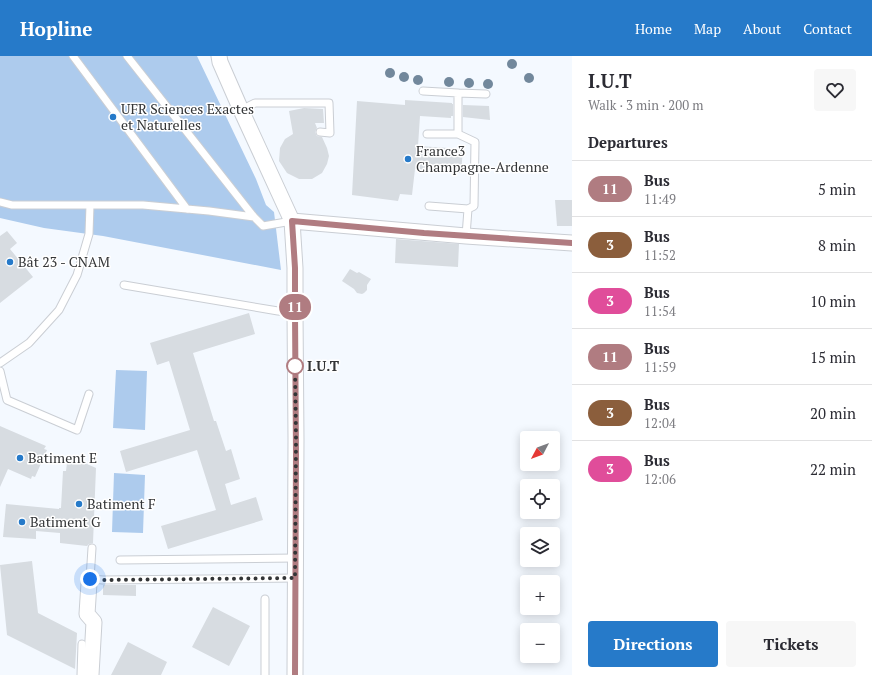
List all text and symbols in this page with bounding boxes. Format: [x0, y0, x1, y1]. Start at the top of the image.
text: Hopline [20, 16, 93, 41]
text: Home [635, 19, 672, 38]
text: Map [694, 19, 721, 38]
text: About [743, 19, 781, 38]
text: Contact [803, 19, 852, 38]
text: I.U.T [588, 68, 632, 93]
button: heart [814, 69, 856, 111]
text: Walk · 3 min · 200 m [588, 96, 703, 114]
place label: UFR Sciences Exactes et Naturelles [121, 99, 254, 134]
marker: UFR Sciences Exactes et Naturelles [108, 112, 118, 122]
text: Departures [588, 132, 668, 152]
place label: France3 Champagne-Ardenne [416, 141, 549, 176]
marker: France3 Champagne-Ardenne [403, 154, 413, 164]
text: Bus [644, 170, 670, 190]
text: 11 [602, 179, 618, 198]
text: 5 min [818, 179, 856, 199]
text: 11:49 [644, 190, 676, 208]
text: Bus [644, 226, 670, 246]
text: 3 [606, 235, 614, 254]
text: 8 min [818, 235, 856, 255]
text: 11:52 [644, 246, 676, 264]
place label: Bât 23 - CNAM [18, 252, 110, 271]
marker: Bât 23 - CNAM [5, 257, 15, 267]
text: Bus [644, 282, 670, 302]
text: 3 [606, 291, 614, 310]
text: 10 min [810, 291, 856, 311]
line badge: 11 [277, 294, 313, 320]
text: 11 [287, 297, 303, 316]
text: 11:54 [644, 302, 676, 320]
text: Bus [644, 338, 670, 358]
text: 11 [602, 347, 618, 366]
text: 15 min [810, 347, 856, 367]
place label: I.U.T [307, 356, 340, 375]
marker: I.U.T [286, 357, 304, 375]
text: 11:59 [644, 358, 676, 376]
text: Bus [644, 394, 670, 414]
text: 3 [606, 403, 614, 422]
text: 20 min [810, 403, 856, 423]
text: 12:04 [644, 414, 676, 432]
north arrow [520, 431, 560, 471]
map controls [520, 431, 560, 663]
place label: Batiment E [28, 448, 97, 467]
text: Bus [644, 450, 670, 470]
marker: Batiment E [15, 453, 25, 463]
text: 3 [606, 459, 614, 478]
text: 22 min [810, 459, 856, 479]
text: 12:06 [644, 470, 676, 488]
button: locate [520, 479, 560, 519]
place label: Batiment F [87, 494, 156, 513]
marker: Batiment F [74, 499, 84, 509]
place label: Batiment G [30, 512, 101, 531]
marker: Batiment G [17, 517, 27, 527]
button: layers [520, 527, 560, 567]
your location [80, 569, 100, 589]
button: + [520, 575, 560, 615]
button: Directions [588, 621, 718, 667]
button: Tickets [726, 621, 856, 667]
button: − [520, 623, 560, 663]

